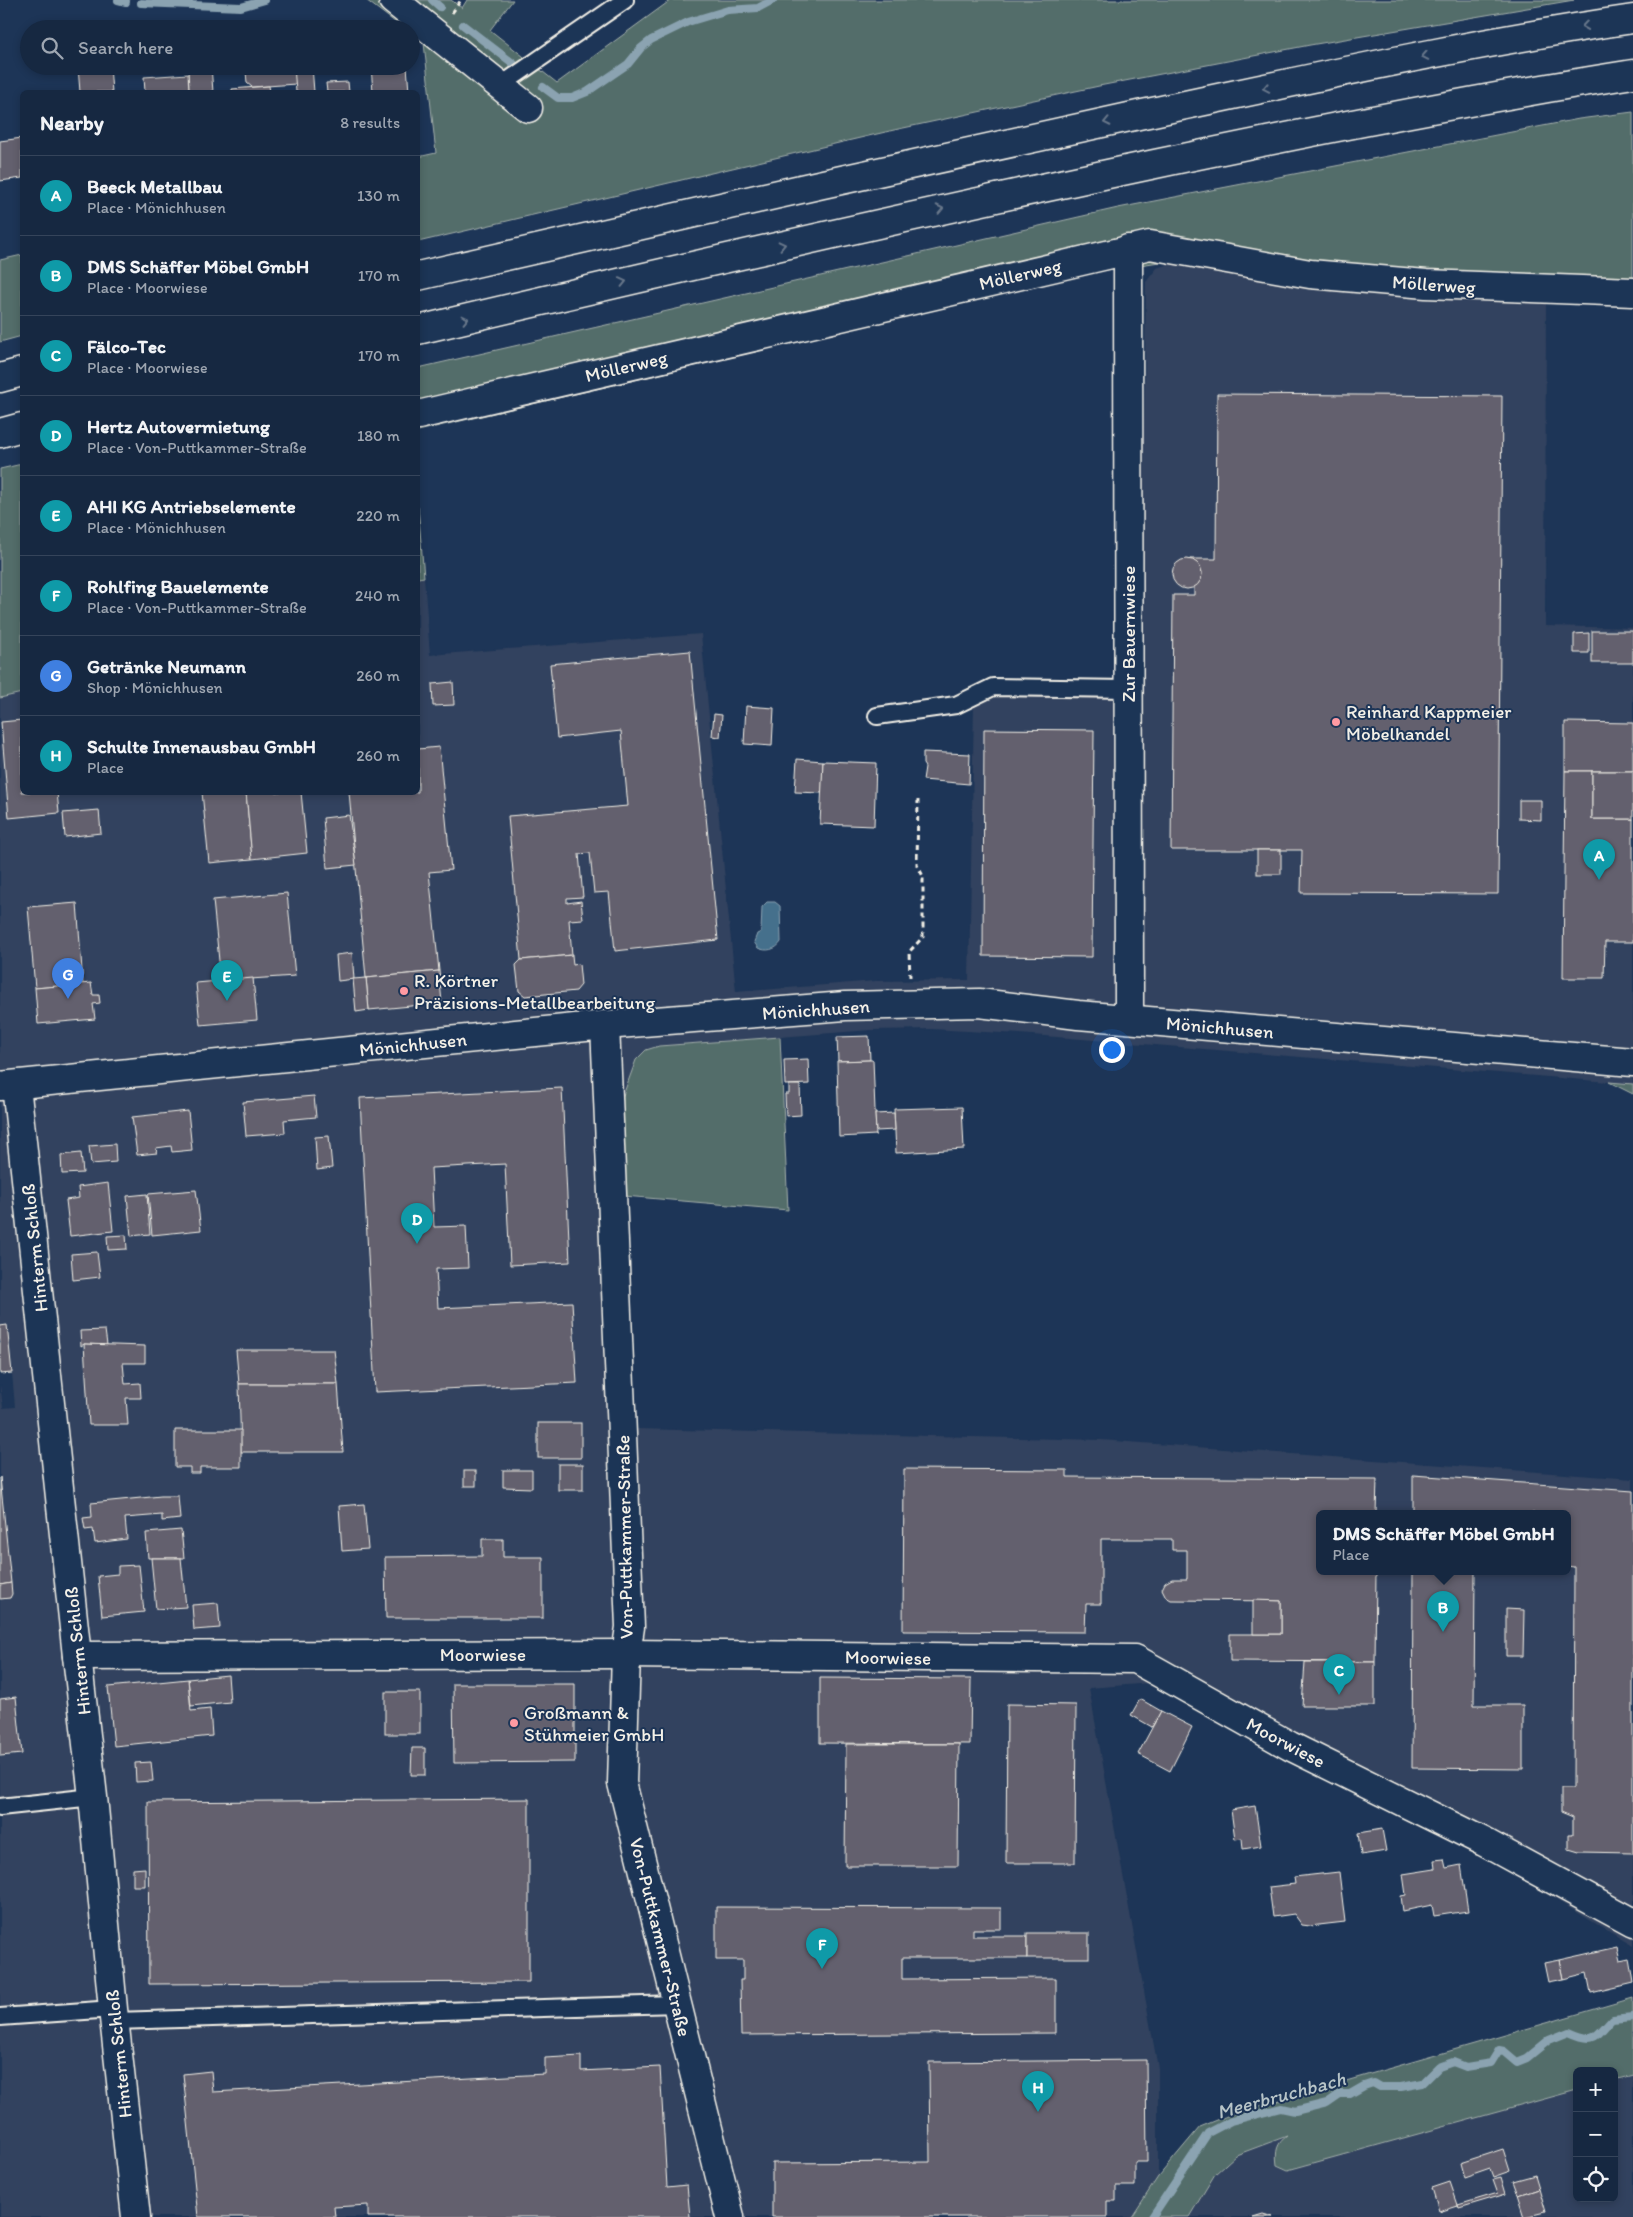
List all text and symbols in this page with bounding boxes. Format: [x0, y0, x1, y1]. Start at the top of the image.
search box [20, 20, 420, 75]
one-way arrow [1580, 21, 1589, 31]
icon: search [38, 34, 66, 62]
text: Search here [78, 36, 173, 59]
one-way arrow [1421, 50, 1429, 61]
one-way arrow [1261, 82, 1270, 93]
text: Nearby [40, 110, 104, 135]
text: 8 results [340, 113, 400, 132]
one-way arrow [1102, 116, 1111, 127]
text: Beeck Metallbau [87, 175, 222, 198]
text: A [51, 186, 61, 205]
text: 130 m [357, 186, 400, 205]
text: Place · Mönichhusen [87, 198, 226, 217]
one-way arrow [936, 204, 944, 215]
one-way arrow [777, 240, 786, 251]
street label: Möllerweg [977, 254, 1064, 295]
text: DMS Schäffer Möbel GmbH [87, 255, 309, 278]
text: B [51, 266, 61, 285]
text: 170 m [358, 266, 400, 285]
street label: Möllerweg [1391, 270, 1477, 299]
one-way arrow [619, 277, 628, 288]
text: Place · Moorwiese [87, 278, 208, 297]
one-way arrow [461, 314, 469, 325]
text: Fälco-Tec [87, 335, 166, 358]
text: C [51, 346, 61, 365]
text: 170 m [358, 346, 400, 365]
street label: Möllerweg [583, 346, 670, 387]
text: Place · Moorwiese [87, 358, 208, 377]
text: Hertz Autovermietung [87, 415, 270, 438]
text: D [51, 426, 61, 445]
text: 180 m [357, 426, 400, 445]
text: Place · Von-Puttkammer-Straße [87, 438, 307, 457]
text: AHI KG Antriebselemente [87, 495, 296, 518]
text: E [52, 506, 60, 525]
text: 220 m [356, 506, 400, 525]
text: Place · Mönichhusen [87, 518, 226, 537]
street label: Zur Bauernwiese [1117, 566, 1140, 702]
text: Rohlfing Bauelemente [87, 575, 269, 598]
text: F [52, 586, 60, 605]
text: 240 m [355, 586, 400, 605]
text: Place · Von-Puttkammer-Straße [87, 598, 307, 617]
text: Getränke Neumann [87, 655, 246, 678]
text: G [50, 666, 62, 685]
text: 260 m [356, 666, 400, 685]
text: Shop · Mönichhusen [87, 678, 223, 697]
place label: Reinhard Kappmeier Möbelhandel [1346, 700, 1512, 745]
marker: Reinhard Kappmeier Möbelhandel [1330, 716, 1342, 728]
text: Schulte Innenausbau GmbH [87, 735, 316, 758]
text: H [50, 746, 62, 765]
text: 260 m [356, 746, 400, 765]
text: Place [87, 758, 124, 777]
pin: A [1583, 839, 1615, 880]
pin: G [52, 958, 84, 999]
pin: E [211, 960, 243, 1001]
place label: R. Körtner Präzisions-Metallbearbeitung [414, 969, 656, 1014]
marker: R. Körtner Präzisions-Metallbearbeitung [398, 985, 410, 997]
street label: Mönichhusen [761, 994, 871, 1025]
street label: Mönichhusen [1165, 1011, 1275, 1044]
street label: Mönichhusen [358, 1027, 468, 1062]
your location [1099, 1037, 1125, 1063]
street label: Hinterm Schloß [16, 1182, 53, 1313]
pin: D [401, 1203, 433, 1244]
street label: Von-Puttkammer-Straße [611, 1435, 638, 1639]
popup [1316, 1510, 1571, 1575]
text: DMS Schäffer Möbel GmbH [1332, 1522, 1555, 1545]
text: Place [1332, 1545, 1369, 1564]
street label: Hinterm Schloß [59, 1585, 96, 1716]
pin: B [1427, 1591, 1459, 1632]
street label: Moorwiese [440, 1643, 526, 1666]
street label: Moorwiese [845, 1645, 931, 1670]
pin: C [1323, 1654, 1355, 1695]
place label: Großmann & Stühmeier GmbH [524, 1701, 664, 1746]
street label: Moorwiese [1242, 1712, 1329, 1773]
marker: Großmann & Stühmeier GmbH [508, 1717, 520, 1729]
street label: Von-Puttkammer-Straße [625, 1835, 696, 2039]
pin: F [806, 1928, 838, 1969]
street label: Hinterm Schloß [100, 1988, 137, 2119]
water label: Meerbruchbach [1214, 2066, 1349, 2124]
map controls [1573, 2067, 1618, 2202]
button: + [1573, 2067, 1618, 2112]
pin: H [1022, 2071, 1054, 2112]
button: − [1573, 2112, 1618, 2157]
button: locate [1573, 2157, 1618, 2202]

